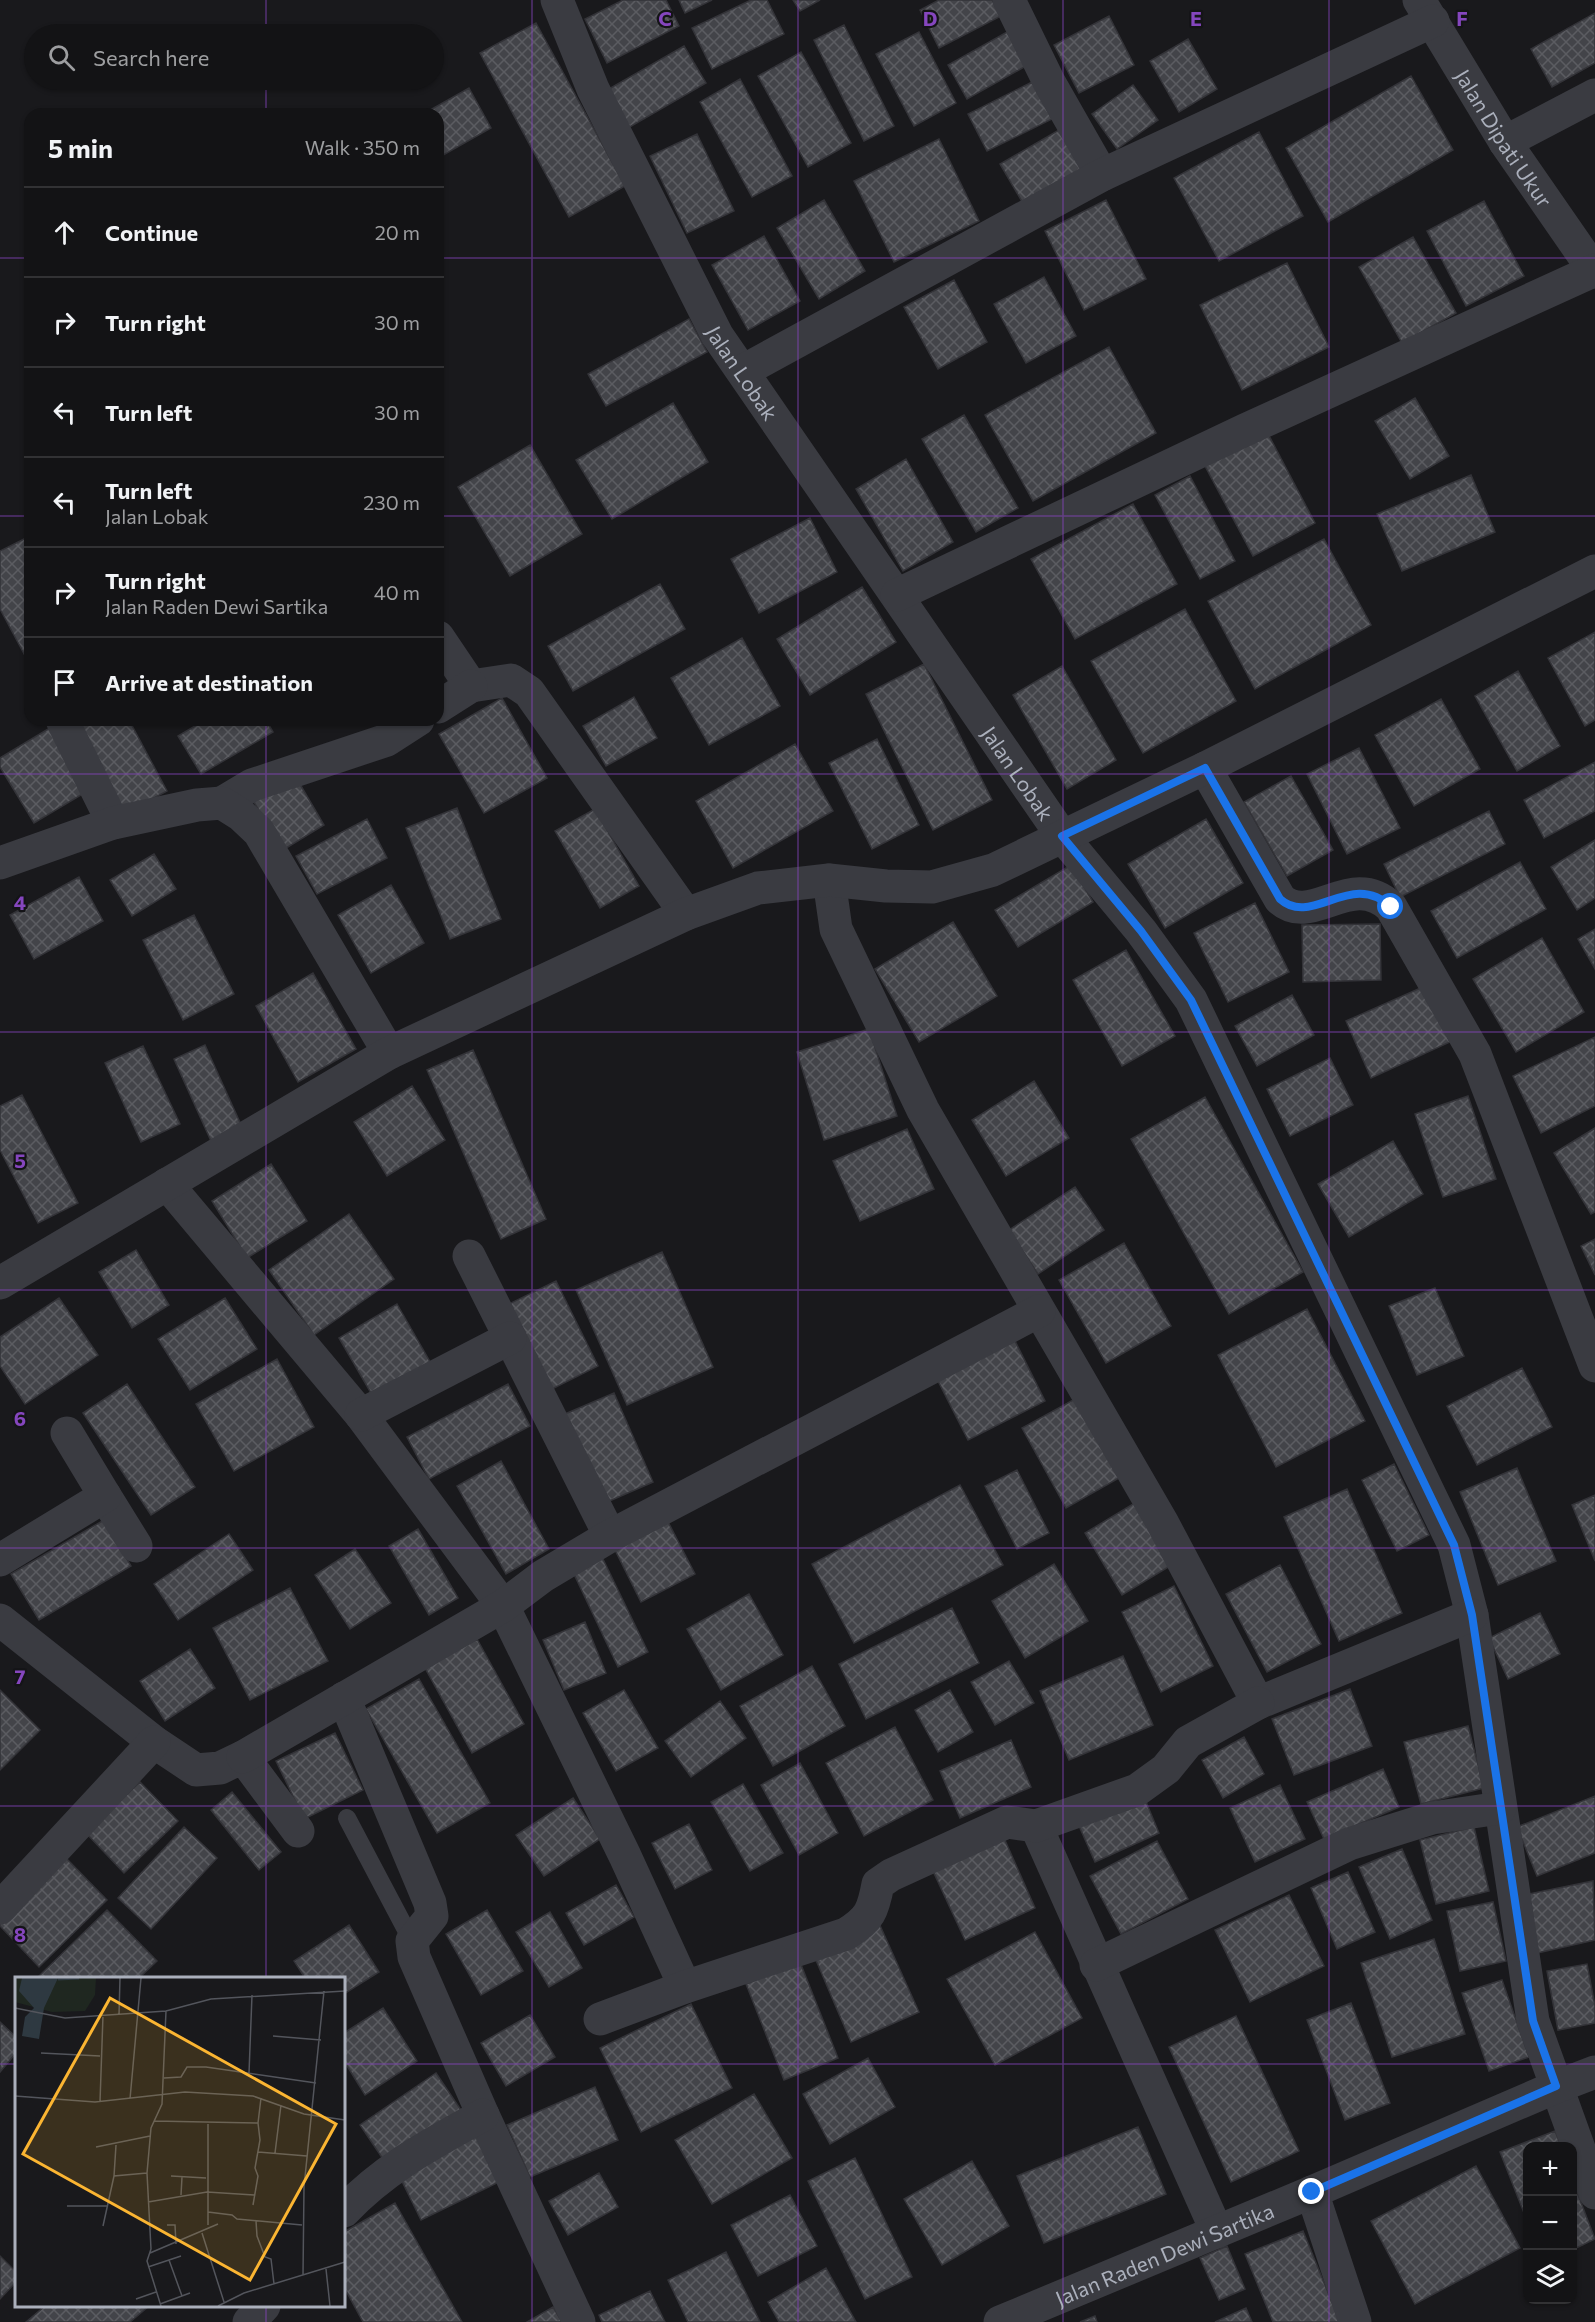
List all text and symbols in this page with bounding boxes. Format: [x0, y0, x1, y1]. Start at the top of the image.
text: C [658, 6, 672, 30]
text: D [923, 6, 937, 30]
text: E [1190, 6, 1202, 30]
text: F [1456, 6, 1468, 30]
search box [24, 24, 444, 90]
icon: search [45, 41, 78, 74]
text: Search here [93, 44, 209, 71]
street label: Jalan Dipati Ukur [1451, 64, 1558, 211]
text: 5 min [48, 132, 113, 163]
text: Walk · 350 m [305, 135, 420, 159]
icon: ahead [48, 216, 81, 249]
text: Continue [105, 219, 198, 246]
text: 20 m [375, 220, 420, 244]
icon: right [48, 306, 81, 339]
text: Turn right [105, 309, 206, 336]
text: 30 m [374, 310, 420, 334]
street label: Jalan Lobak [702, 321, 784, 424]
icon: left [48, 396, 81, 429]
text: Turn left [105, 399, 192, 426]
text: 30 m [374, 400, 420, 424]
text: Turn left [105, 477, 192, 504]
icon: left [48, 486, 81, 519]
text: 230 m [363, 490, 420, 514]
text: Jalan Lobak [105, 504, 209, 528]
text: Turn right [105, 567, 206, 594]
icon: right [48, 576, 81, 609]
text: 40 m [374, 580, 420, 604]
text: Jalan Raden Dewi Sartika [105, 594, 328, 618]
icon: arrive [48, 666, 81, 699]
text: Arrive at destination [105, 669, 313, 696]
street label: Jalan Lobak [977, 721, 1060, 825]
text: 4 [14, 890, 26, 914]
route start [1377, 893, 1403, 919]
text: 5 [14, 1148, 26, 1172]
text: 6 [14, 1406, 26, 1430]
text: 7 [15, 1664, 26, 1688]
text: 8 [14, 1922, 26, 1946]
inset map [15, 1977, 345, 2307]
map controls [1523, 2142, 1577, 2304]
button: + [1523, 2142, 1577, 2196]
route end [1298, 2178, 1324, 2204]
button: − [1523, 2196, 1577, 2250]
street label: Jalan Raden Dewi Sartika [1051, 2197, 1277, 2310]
button: layers [1523, 2250, 1577, 2304]

